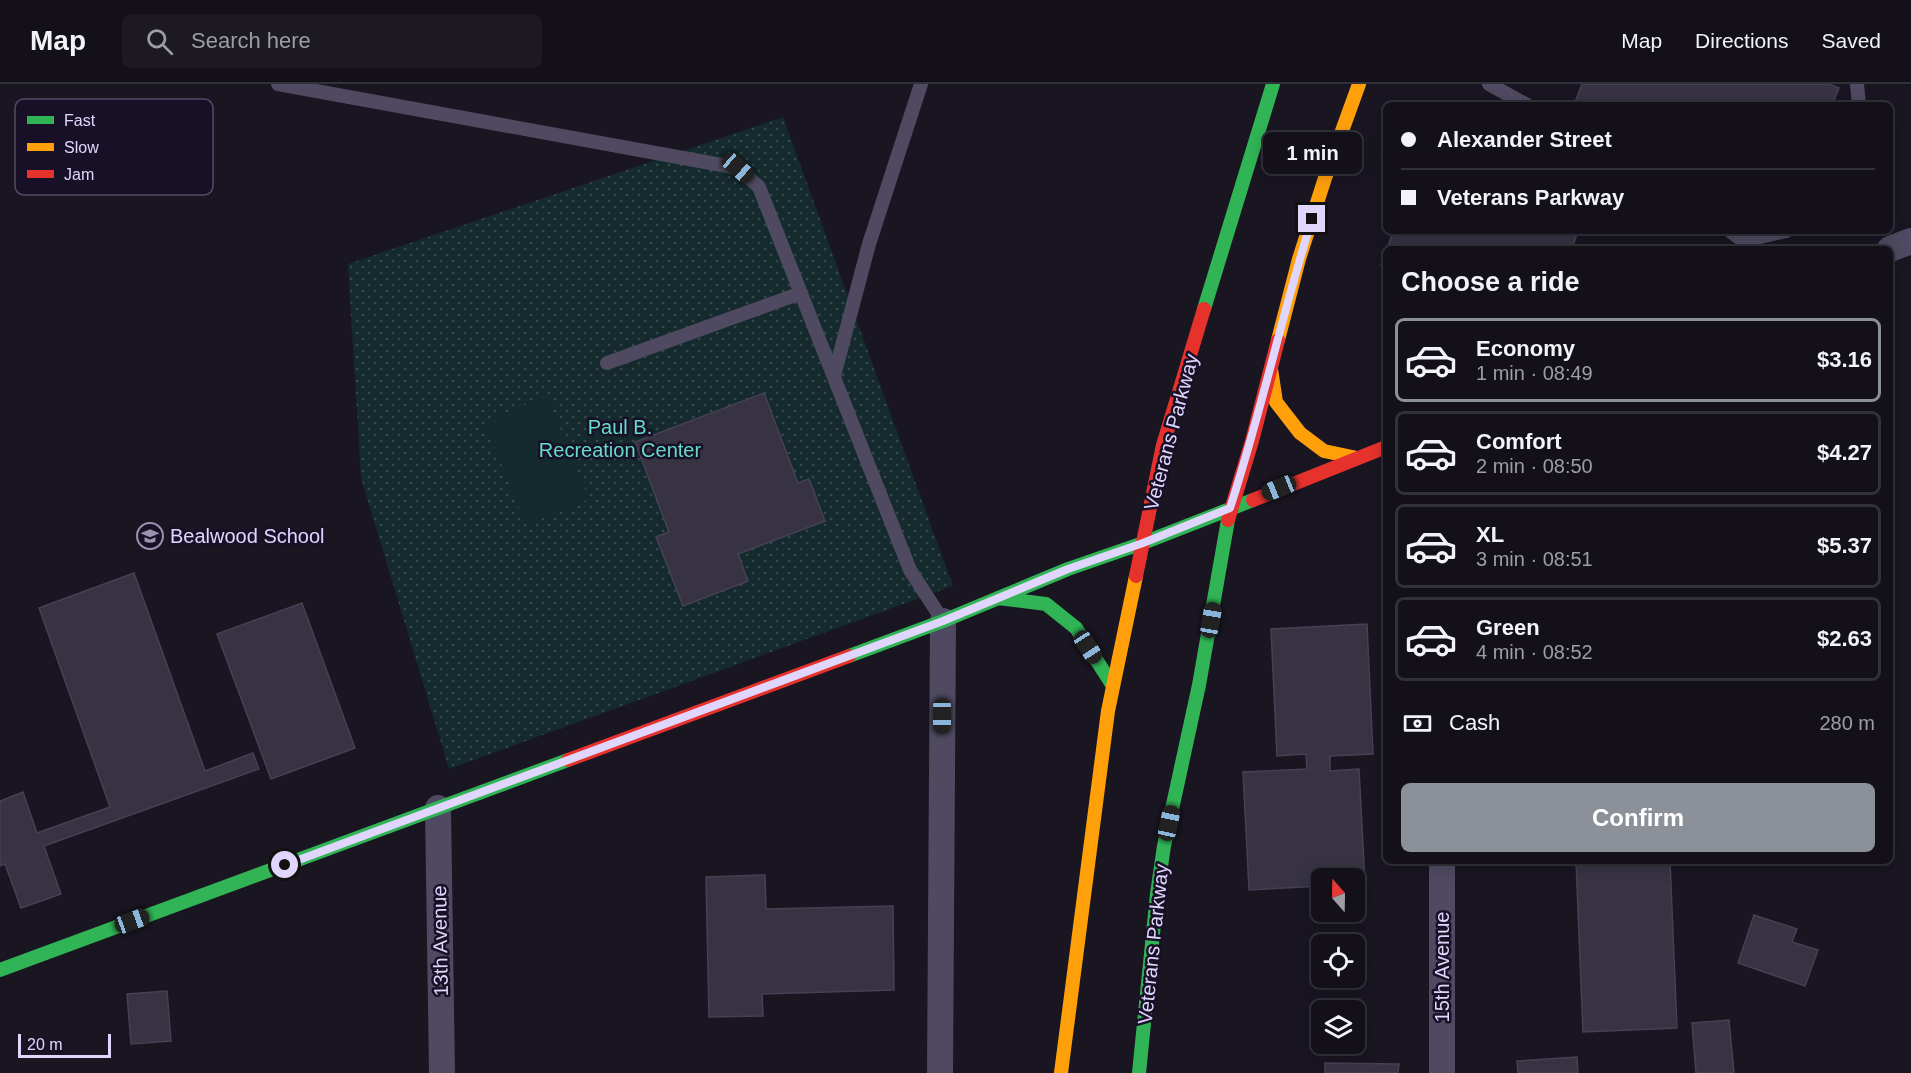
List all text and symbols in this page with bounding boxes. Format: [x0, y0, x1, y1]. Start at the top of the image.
search box [122, 14, 542, 68]
text: Map [30, 25, 86, 56]
icon: search [143, 25, 176, 58]
text: Search here [191, 28, 311, 53]
text: Map [1621, 29, 1662, 52]
text: Directions [1695, 29, 1788, 52]
text: Saved [1821, 29, 1881, 52]
legend [15, 99, 213, 195]
text: Fast [64, 112, 96, 129]
text: Alexander Street [1437, 127, 1612, 152]
callout: 1 min [1262, 132, 1362, 174]
text: Slow [64, 139, 99, 156]
text: 1 min [1286, 142, 1339, 164]
car [719, 149, 757, 187]
text: Jam [64, 166, 94, 183]
text: Veterans Parkway [1437, 185, 1624, 210]
route end [1298, 205, 1325, 232]
text: Choose a ride [1401, 267, 1580, 297]
icon: car [1404, 333, 1458, 387]
text: Economy [1476, 336, 1575, 361]
text: $3.16 [1817, 347, 1872, 372]
street label: Veterans Parkway [1140, 351, 1202, 513]
text: 1 min · 08:49 [1476, 362, 1593, 384]
park label: Paul B. Recreation Center [539, 416, 701, 461]
icon: car [1404, 426, 1458, 480]
text: Comfort [1476, 429, 1562, 454]
text: $4.27 [1817, 440, 1872, 465]
text: 2 min · 08:50 [1476, 455, 1593, 477]
car [1259, 473, 1299, 503]
icon: car [1404, 519, 1458, 573]
school or university icon: Bealwood School [135, 521, 165, 551]
text: XL [1476, 522, 1504, 547]
place label: Bealwood School [170, 525, 325, 547]
text: $5.37 [1817, 533, 1872, 558]
text: 3 min · 08:51 [1476, 548, 1593, 570]
car [1199, 601, 1223, 639]
icon: car [1404, 612, 1458, 666]
text: Green [1476, 615, 1540, 640]
text: $2.63 [1817, 626, 1872, 651]
car [1071, 627, 1105, 667]
text: 4 min · 08:52 [1476, 641, 1593, 663]
car [933, 698, 951, 734]
icon: cash [1401, 707, 1434, 740]
text: Cash [1449, 710, 1500, 735]
text: 280 m [1819, 712, 1875, 734]
button: Confirm [1401, 783, 1875, 852]
car [1156, 804, 1182, 842]
route start [271, 851, 298, 878]
street label: Veterans Parkway [1134, 863, 1172, 1025]
north arrow [1311, 868, 1365, 922]
map controls [1311, 868, 1365, 1054]
street label: 13th Avenue [428, 885, 452, 997]
car [112, 906, 152, 936]
street label: 15th Avenue [1431, 912, 1453, 1022]
button: locate [1311, 934, 1365, 988]
button: layers [1311, 1000, 1365, 1054]
scale bar [18, 1031, 111, 1058]
text: 20 m [27, 1036, 63, 1053]

